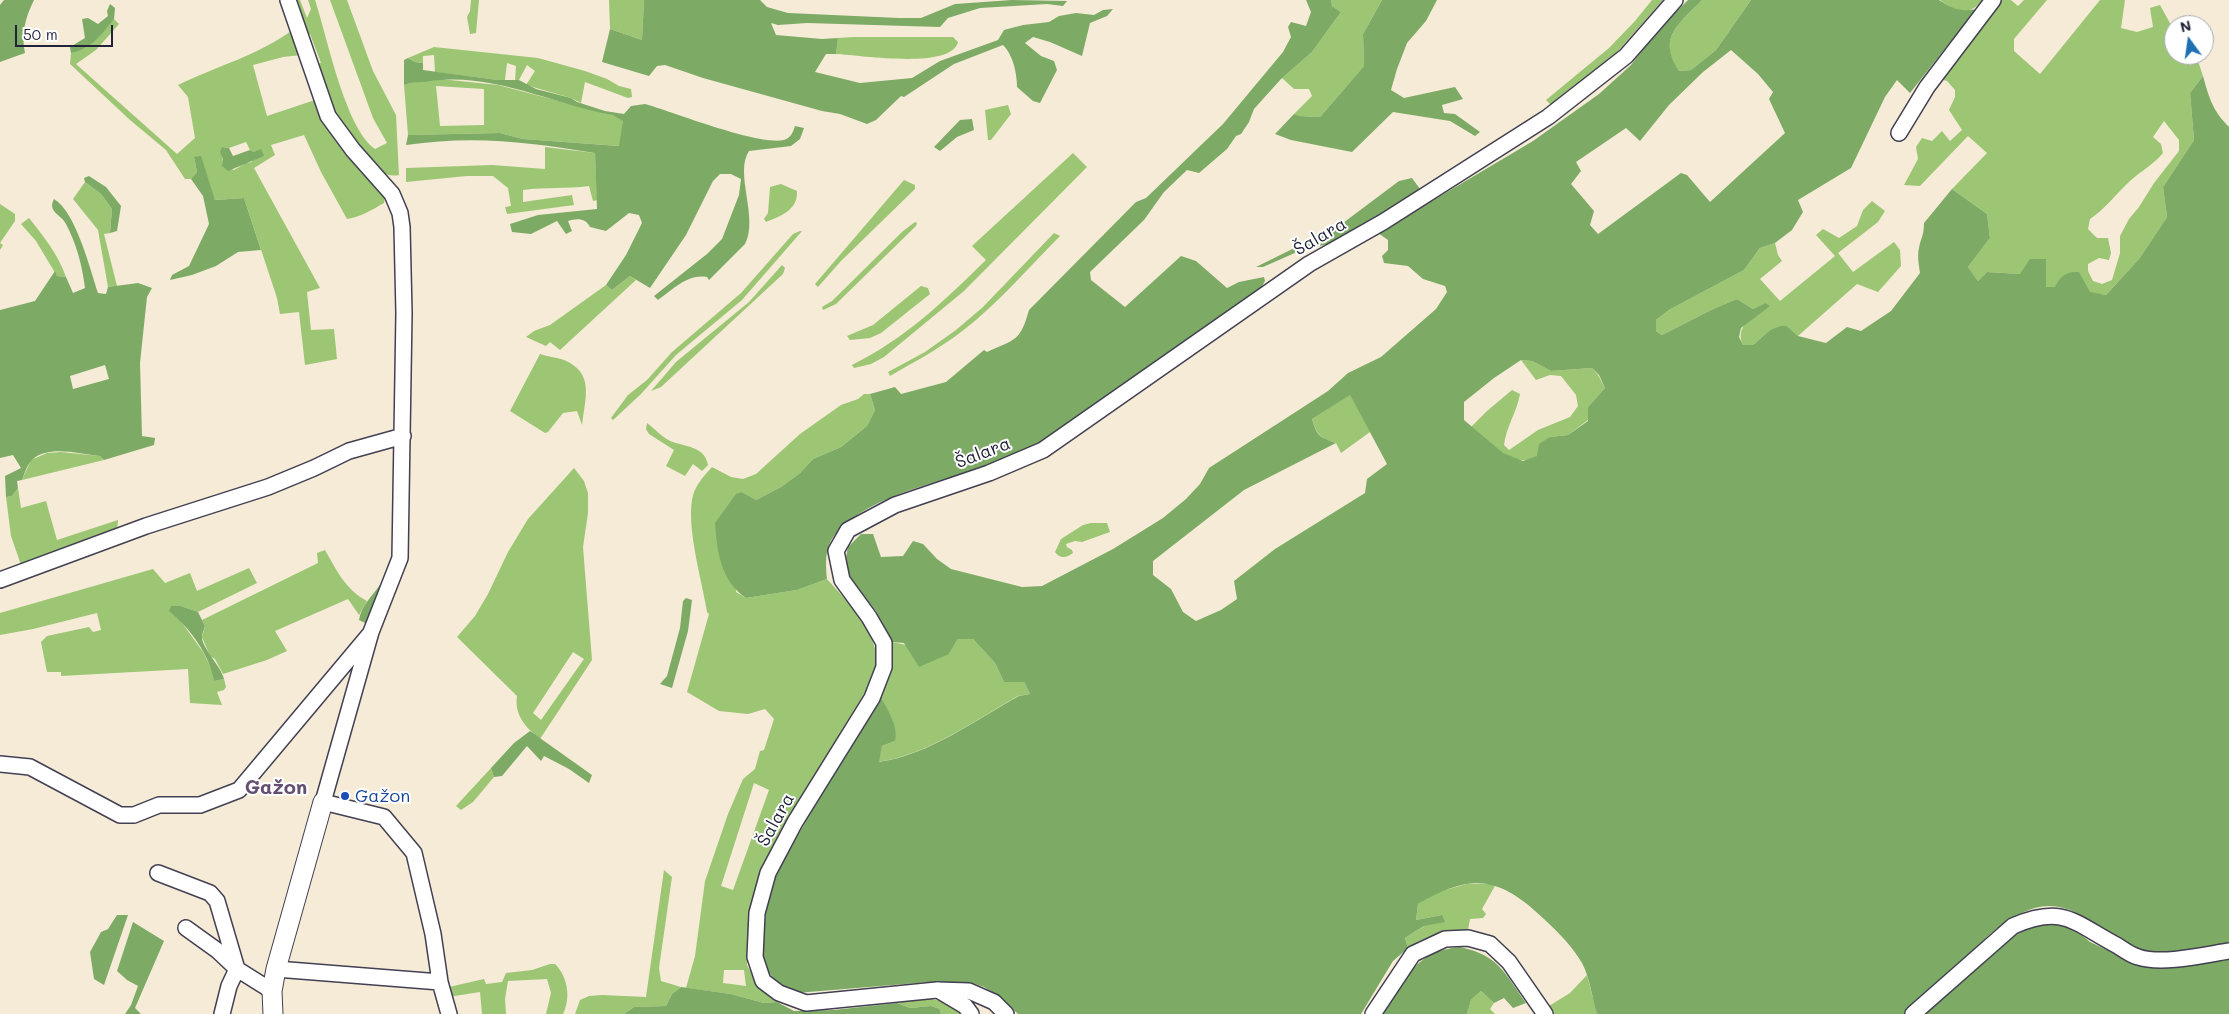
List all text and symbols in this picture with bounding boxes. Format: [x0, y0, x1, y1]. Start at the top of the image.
scale bar [18, 15, 115, 47]
north arrow [2164, 15, 2214, 65]
text: N [2178, 15, 2193, 36]
text: 50 m [23, 24, 58, 44]
street label: Šalara [1290, 213, 1350, 261]
street label: Šalara [952, 433, 1014, 473]
district label: Gažon [245, 776, 307, 800]
place label: Gažon [355, 785, 410, 807]
marker: Gažon [339, 790, 351, 802]
street label: Šalara [753, 790, 799, 850]

